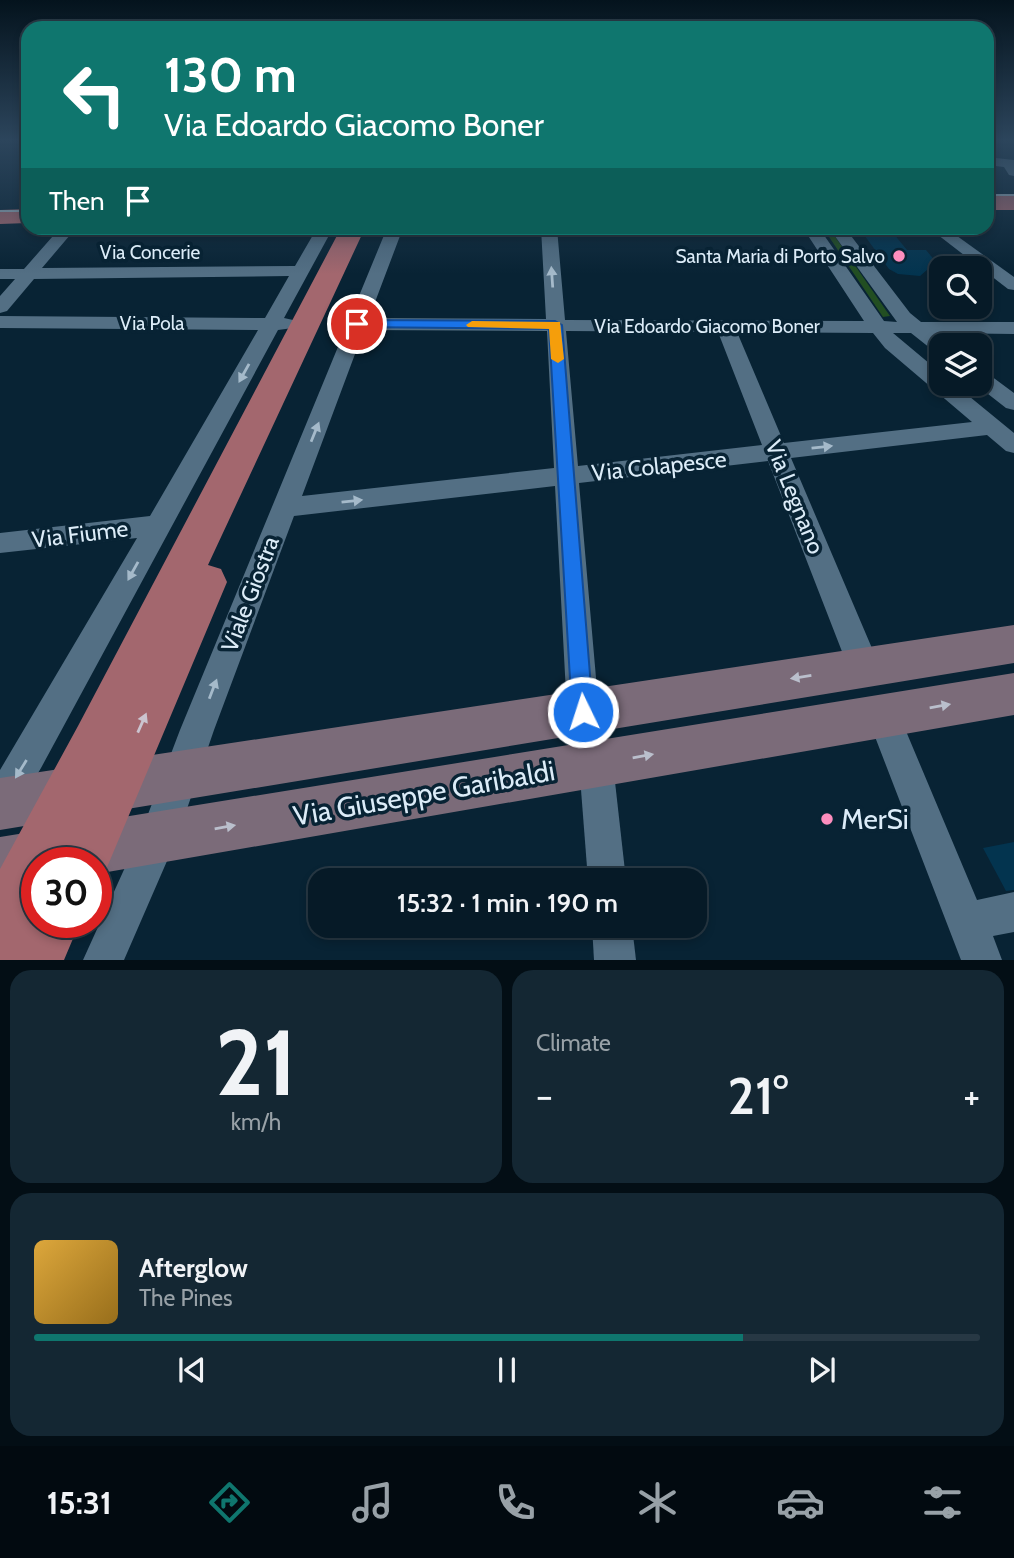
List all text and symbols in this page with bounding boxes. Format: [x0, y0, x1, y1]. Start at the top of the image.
text: 130 m [164, 45, 297, 104]
icon: left [49, 49, 140, 140]
text: Via Edoardo Giacomo Boner [164, 105, 544, 144]
icon: arrive [119, 182, 157, 220]
text: Then [49, 185, 105, 217]
street label: Via Concerie [100, 241, 200, 264]
place label: Santa Maria di Porto Salvo [675, 245, 885, 268]
marker: Santa Maria di Porto Salvo [891, 248, 907, 264]
map controls [929, 256, 992, 396]
button: search [929, 256, 992, 319]
one-way arrow [546, 266, 557, 288]
pin [327, 294, 387, 354]
icon: arrive [338, 305, 376, 343]
street label: Via Pola [120, 312, 184, 335]
street label: Via Edoardo Giacomo Boner [594, 315, 820, 338]
button: layers [929, 333, 992, 396]
one-way arrow [238, 363, 250, 382]
one-way arrow [309, 421, 320, 442]
street label: Via Legnano [760, 436, 830, 558]
one-way arrow [811, 442, 833, 453]
street label: Via Colapesce [590, 445, 728, 487]
one-way arrow [341, 495, 363, 506]
street label: Via Fiume [30, 514, 130, 554]
street label: Viale Giostra [215, 532, 285, 656]
one-way arrow [127, 562, 139, 581]
one-way arrow [790, 672, 812, 683]
position arrow [546, 675, 620, 749]
one-way arrow [208, 678, 219, 699]
one-way arrow [929, 700, 951, 711]
one-way arrow [136, 713, 147, 733]
one-way arrow [632, 750, 654, 761]
street label: Via Giuseppe Garibaldi [291, 753, 557, 833]
one-way arrow [14, 759, 27, 779]
place label: MerSi [841, 802, 909, 836]
marker: MerSi [819, 811, 835, 827]
one-way arrow [214, 821, 236, 832]
speed limit sign: 30 [21, 847, 112, 938]
text: 15:32 · 1 min · 190 m [397, 887, 618, 919]
text: 21 [215, 1007, 297, 1118]
text: Climate [536, 1029, 611, 1057]
text: 21° [728, 1064, 788, 1127]
text: − [536, 1072, 553, 1119]
text: + [963, 1072, 980, 1119]
text: km/h [231, 1108, 281, 1136]
text: Afterglow [139, 1252, 248, 1284]
text: The Pines [139, 1284, 233, 1312]
icon: previous [173, 1351, 211, 1389]
icon: pause [488, 1351, 526, 1389]
icon: next [803, 1351, 841, 1389]
icon: directions [205, 1478, 254, 1527]
icon: music [348, 1478, 397, 1527]
icon: phone [491, 1478, 540, 1527]
icon: climate [633, 1478, 682, 1527]
icon: car [776, 1478, 825, 1527]
icon: filters [918, 1478, 967, 1527]
text: 15:31 [47, 1483, 112, 1522]

